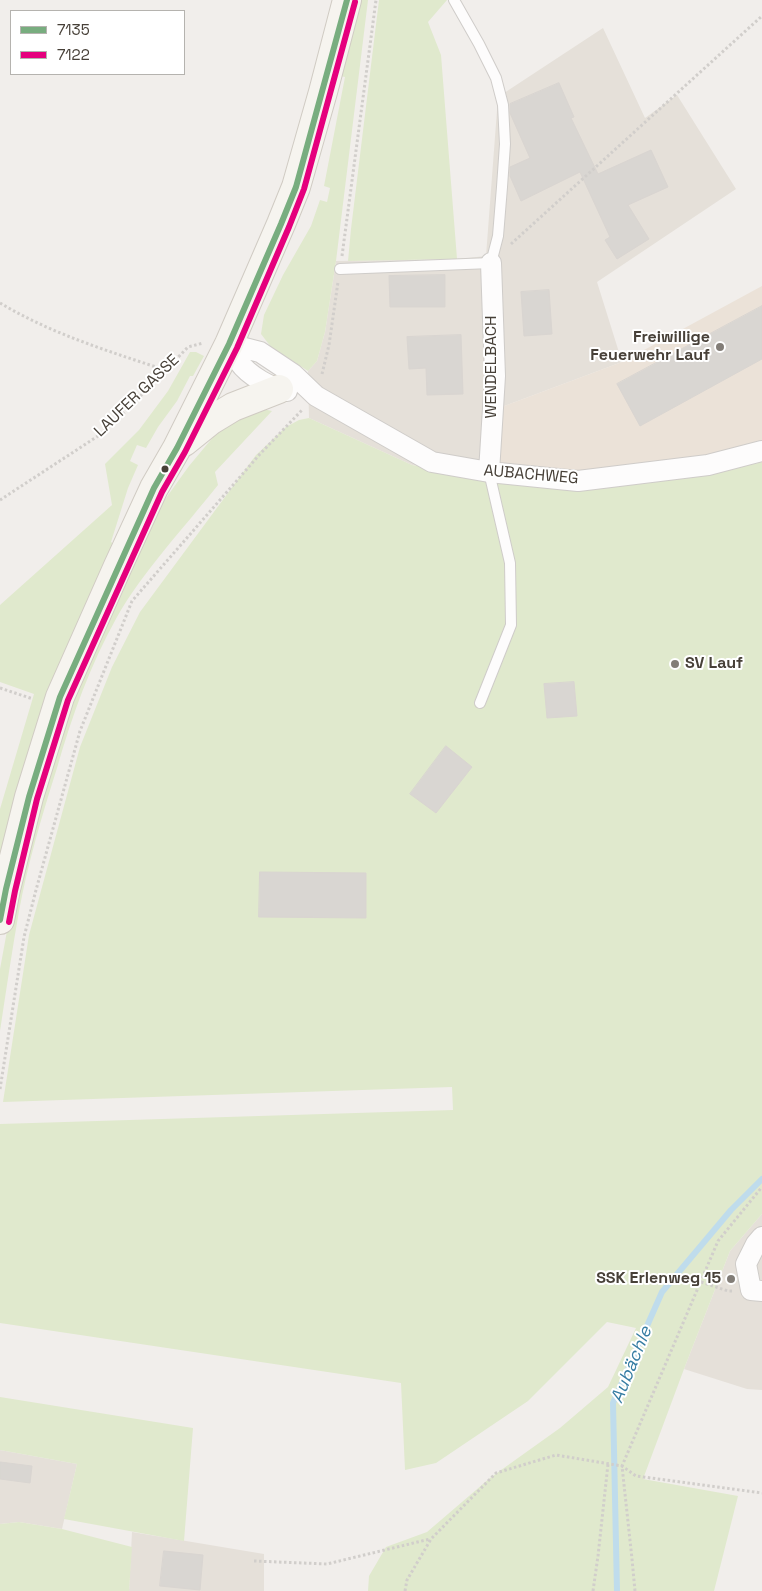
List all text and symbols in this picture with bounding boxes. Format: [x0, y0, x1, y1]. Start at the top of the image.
legend [10, 10, 185, 75]
text: 7135 [57, 20, 90, 39]
text: 7122 [57, 45, 90, 64]
street label: WENDELBACH [482, 315, 502, 419]
place label: Freiwillige Feuerwehr Lauf [590, 328, 710, 366]
marker: Freiwillige Feuerwehr Lauf [714, 341, 726, 353]
street label: LAUFER GASSE [91, 351, 183, 441]
street label: AUBACHWEG [483, 461, 579, 489]
unlabelled marker [160, 464, 170, 474]
place label: SV Lauf [685, 654, 743, 674]
marker: SV Lauf [669, 658, 681, 670]
place label: SSK Erlenweg 15 [596, 1269, 721, 1289]
marker: SSK Erlenweg 15 [725, 1273, 737, 1285]
water label: Aubächle [607, 1323, 657, 1407]

